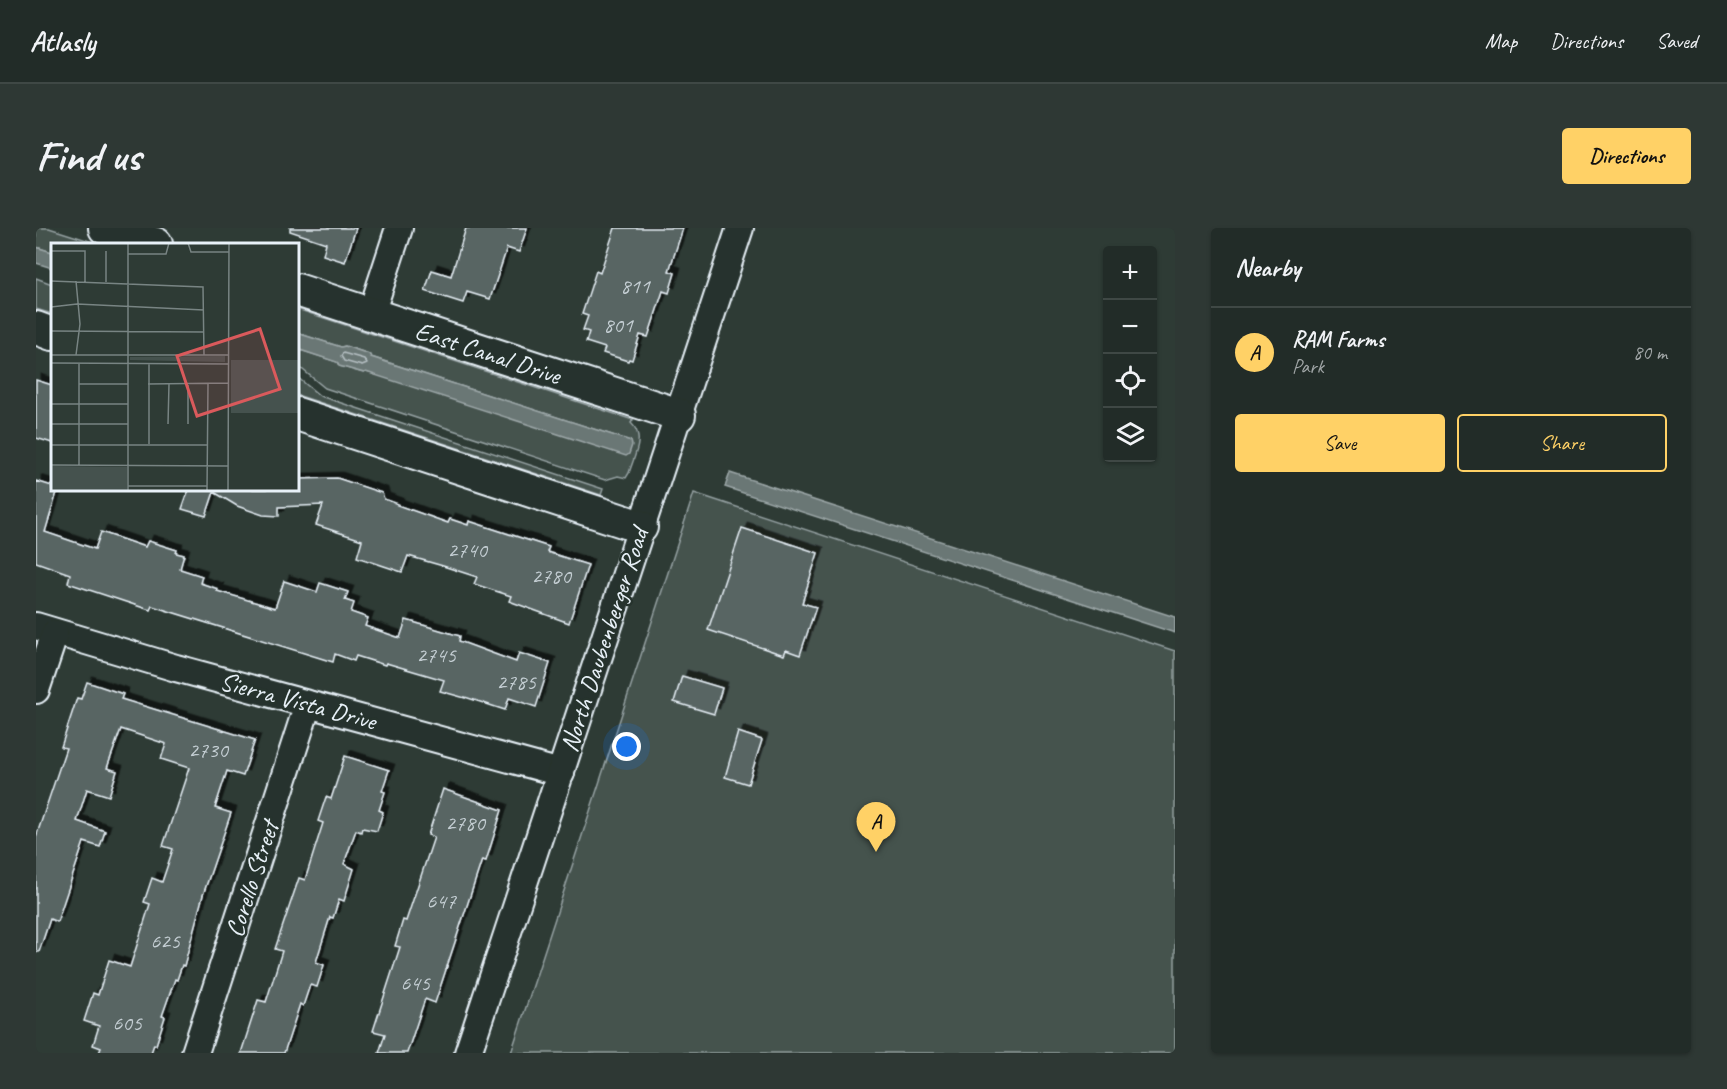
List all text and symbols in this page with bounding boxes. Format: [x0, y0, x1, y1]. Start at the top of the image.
text: Atlasly [30, 24, 95, 59]
text: Map [1485, 28, 1517, 54]
text: Directions [1550, 28, 1623, 54]
text: Saved [1656, 28, 1697, 54]
button: Directions [1562, 128, 1691, 184]
text: Find us [36, 130, 141, 183]
inset map [51, 243, 298, 490]
map controls [1103, 246, 1157, 462]
button: + [1103, 246, 1157, 300]
text: Nearby [1235, 251, 1300, 284]
house number: 811 [620, 272, 651, 300]
button: − [1103, 300, 1157, 354]
house number: 801 [603, 311, 634, 339]
street label: East Canal Drive [411, 314, 566, 392]
text: RAM Farms [1292, 326, 1385, 354]
text: A [1249, 340, 1260, 365]
text: 80 m [1633, 340, 1667, 365]
button: locate [1103, 354, 1157, 408]
text: Park [1292, 354, 1324, 379]
button: layers [1103, 408, 1157, 462]
button: Save [1235, 414, 1445, 472]
button: Share [1457, 414, 1667, 472]
street label: North Daubenberger Road [552, 520, 657, 756]
house number: 2740 [447, 536, 489, 564]
house number: 2780 [531, 562, 573, 590]
house number: 2745 [416, 641, 457, 669]
street label: Sierra Vista Drive [216, 664, 382, 738]
house number: 2785 [496, 668, 537, 696]
your location [612, 732, 641, 761]
house number: 2730 [188, 736, 230, 764]
pin: A [856, 802, 896, 852]
house number: 2780 [445, 809, 487, 837]
street label: Corello Street [218, 814, 287, 941]
house number: 647 [426, 887, 457, 915]
house number: 625 [150, 927, 181, 955]
house number: 645 [400, 969, 431, 997]
house number: 605 [112, 1009, 143, 1037]

